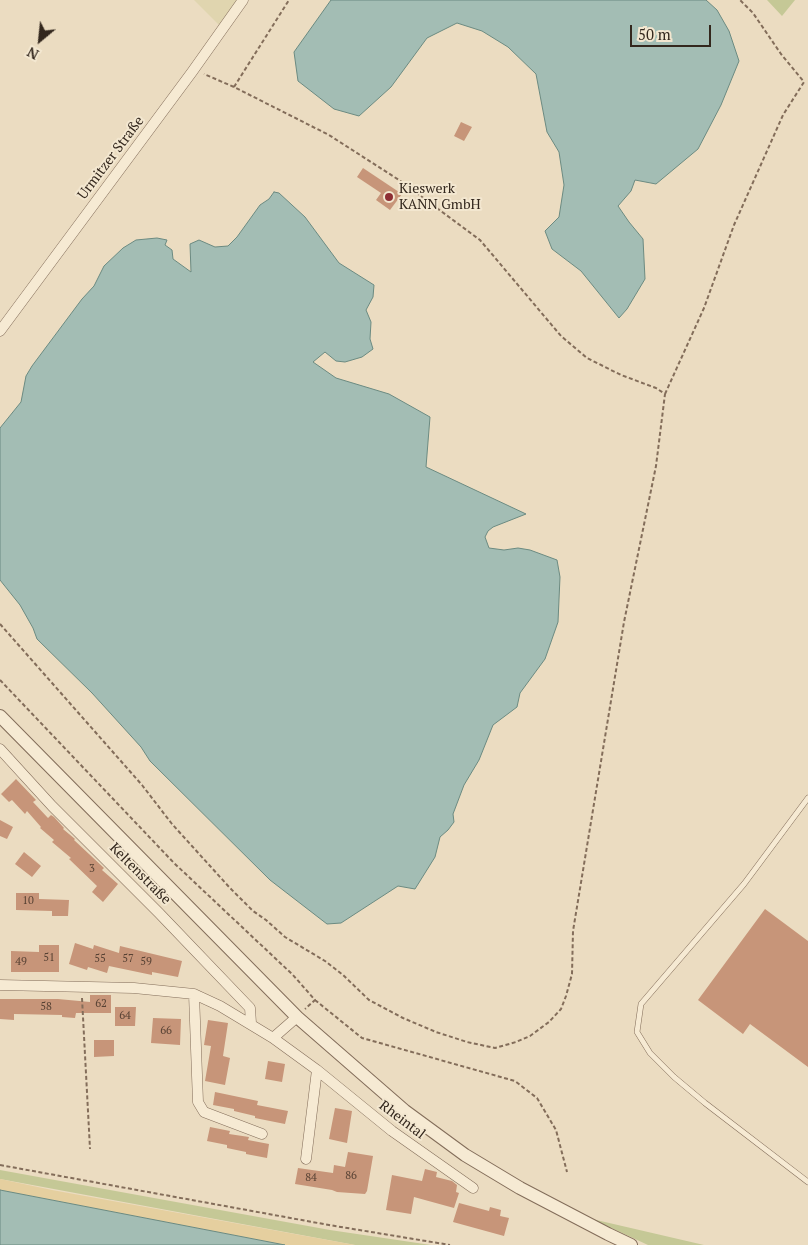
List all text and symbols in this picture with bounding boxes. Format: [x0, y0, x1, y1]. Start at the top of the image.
north arrow [15, 15, 65, 65]
scale bar [633, 15, 714, 47]
text: 50 m [638, 24, 671, 44]
text: N [24, 43, 42, 65]
street label: Urmitzer Straße [74, 113, 148, 203]
place label: Kieswerk KANN GmbH [399, 181, 481, 213]
marker: Kieswerk KANN GmbH [383, 191, 395, 203]
street label: Keltenstraße [106, 840, 174, 908]
house number: 3 [89, 862, 95, 876]
house number: 10 [22, 894, 34, 908]
house number: 51 [43, 951, 55, 965]
house number: 55 [94, 952, 106, 966]
house number: 57 [122, 952, 134, 966]
house number: 49 [15, 955, 27, 969]
house number: 59 [140, 955, 152, 969]
house number: 62 [95, 997, 107, 1011]
house number: 58 [40, 1000, 52, 1014]
house number: 64 [119, 1009, 131, 1023]
house number: 66 [160, 1024, 172, 1038]
street label: Rheintal [376, 1097, 428, 1143]
house number: 86 [345, 1169, 357, 1183]
house number: 84 [305, 1171, 317, 1185]

